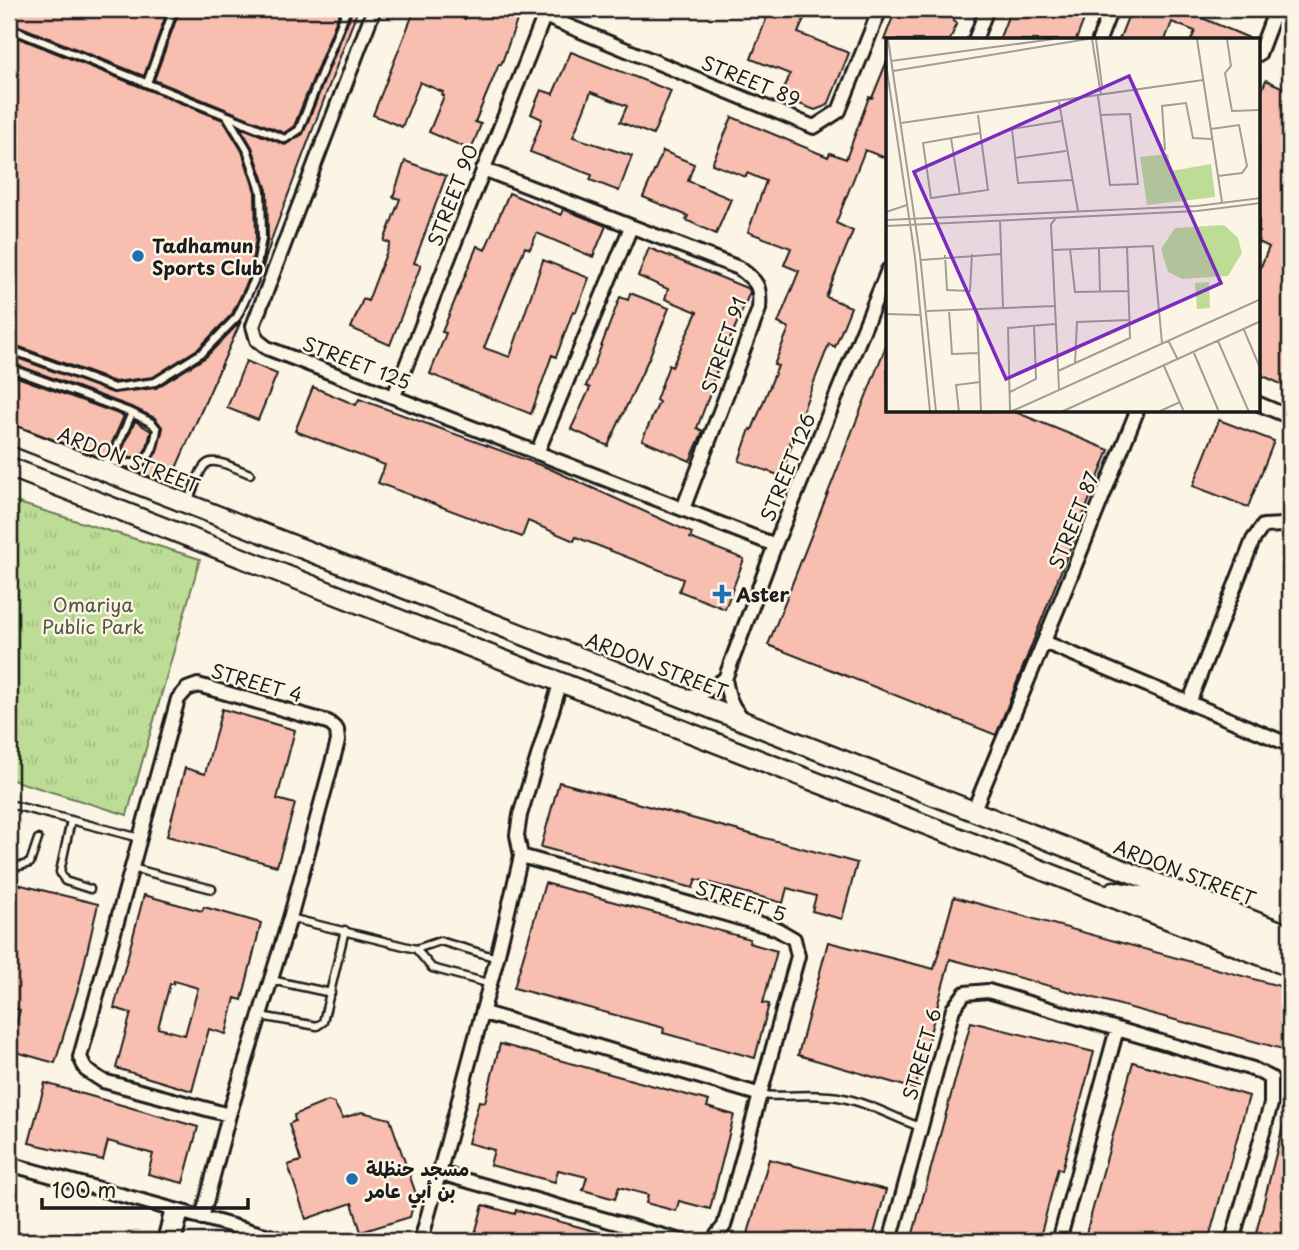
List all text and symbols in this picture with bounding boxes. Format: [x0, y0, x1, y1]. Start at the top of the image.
inset map [886, 38, 1260, 413]
street label: STREET 89 [697, 47, 805, 113]
street label: STREET 90 [420, 140, 484, 250]
place label: Tadhamun Sports Club [152, 231, 263, 281]
marker: Tadhamun Sports Club [130, 248, 146, 264]
street label: STREET 91 [693, 293, 753, 397]
street label: STREET 125 [299, 329, 415, 395]
street label: STREET 126 [753, 409, 821, 525]
street label: ARDON STREET [54, 419, 204, 499]
street label: STREET 87 [1041, 467, 1105, 573]
place label: Aster [735, 580, 789, 608]
marker: Aster [714, 586, 730, 602]
park label: Omariya Public Park [42, 590, 145, 640]
street label: ARDON STREET [582, 625, 732, 705]
street label: STREET 4 [208, 656, 306, 708]
street label: ARDON STREET [1110, 832, 1260, 912]
street label: STREET 5 [692, 872, 790, 928]
street label: STREET 6 [895, 1005, 947, 1103]
place label: مسجد حنظلة بن أبي عامر [364, 1154, 469, 1208]
scale bar [42, 1166, 248, 1210]
marker: مسجد حنظلة بن أبي عامر [344, 1171, 360, 1187]
text: 100 m [52, 1173, 116, 1205]

